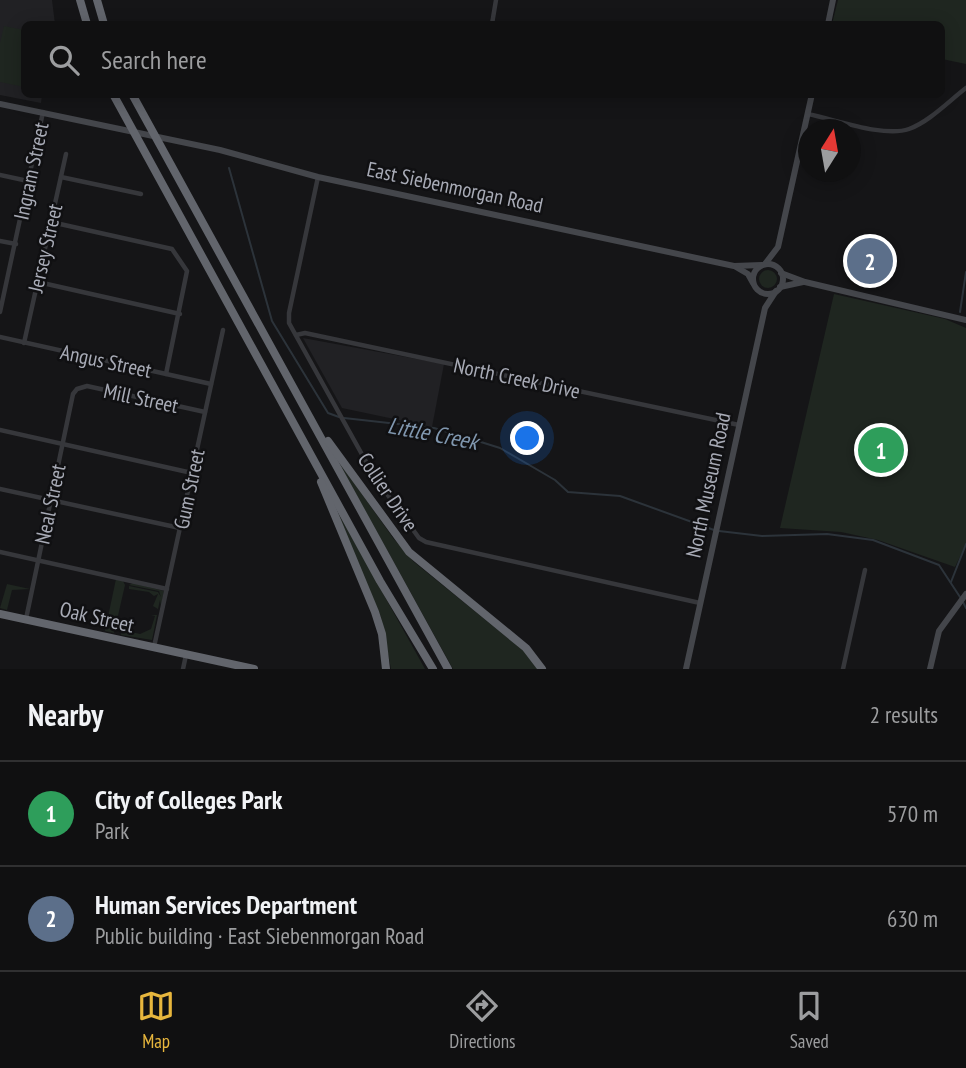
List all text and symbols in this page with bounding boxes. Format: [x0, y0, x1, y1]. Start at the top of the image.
search box [21, 21, 945, 98]
icon: search [45, 41, 83, 79]
text: Search here [101, 43, 207, 76]
north arrow [798, 119, 861, 182]
street label: Ingram Street [8, 120, 55, 222]
street label: East Siebenmorgan Road [364, 155, 546, 219]
street label: Jersey Street [21, 201, 68, 296]
pin: 2 [847, 235, 893, 287]
street label: Angus Street [58, 338, 154, 384]
street label: North Creek Drive [451, 351, 583, 405]
street label: Mill Street [101, 377, 181, 419]
water label: Little Creek [385, 410, 484, 457]
street label: North Museum Road [679, 410, 737, 560]
your location [510, 421, 544, 455]
pin: 1 [858, 424, 904, 476]
street label: Gum Street [167, 446, 211, 531]
street label: Collier Drive [352, 447, 424, 537]
street label: Neal Street [28, 461, 72, 547]
street label: Oak Street [57, 595, 137, 639]
text: Nearby [28, 695, 103, 734]
text: 2 results [870, 700, 938, 729]
text: City of Colleges Park [95, 783, 282, 816]
text: 1 [46, 799, 57, 828]
text: 570 m [887, 799, 938, 828]
text: Park [95, 816, 129, 845]
text: Human Services Department [95, 888, 357, 921]
text: 2 [46, 904, 57, 933]
text: 630 m [887, 904, 938, 933]
text: Public building · East Siebenmorgan Road [95, 921, 424, 950]
tab: Map [137, 987, 175, 1053]
tab: Directions [449, 987, 515, 1053]
tab: Saved [790, 987, 829, 1053]

